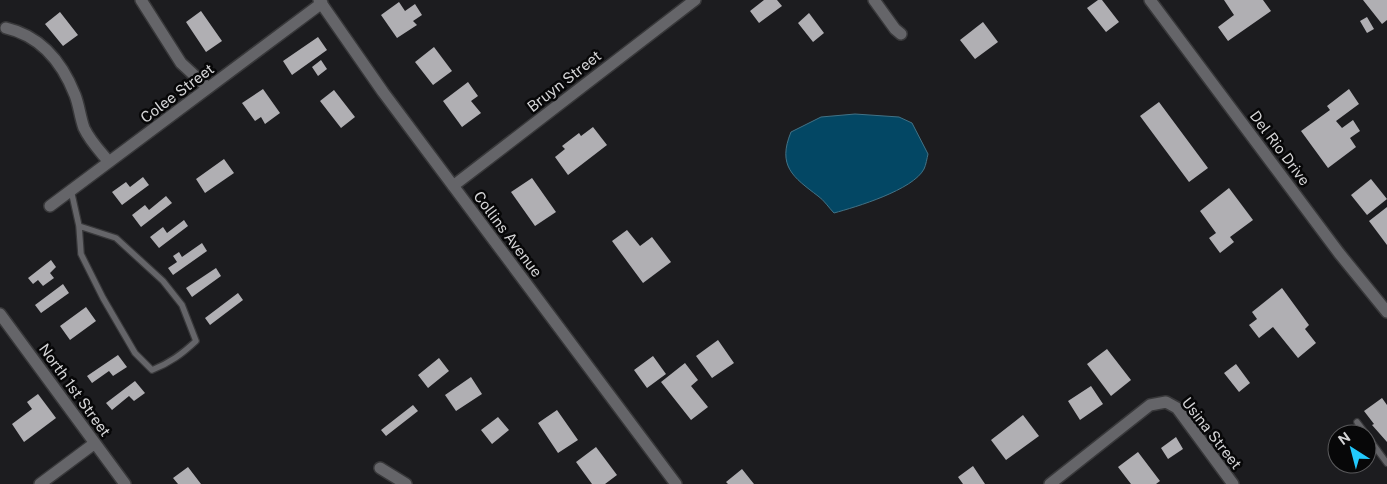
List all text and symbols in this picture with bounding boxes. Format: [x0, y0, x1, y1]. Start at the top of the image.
street label: Bruyn Street [524, 47, 604, 115]
street label: Colee Street [137, 60, 217, 126]
street label: Del Rio Drive [1246, 107, 1314, 189]
street label: Collins Avenue [470, 188, 546, 280]
street label: North 1st Street [36, 340, 114, 440]
street label: Usina Street [1179, 394, 1245, 472]
north arrow [1327, 424, 1377, 474]
text: N [1335, 429, 1353, 448]

